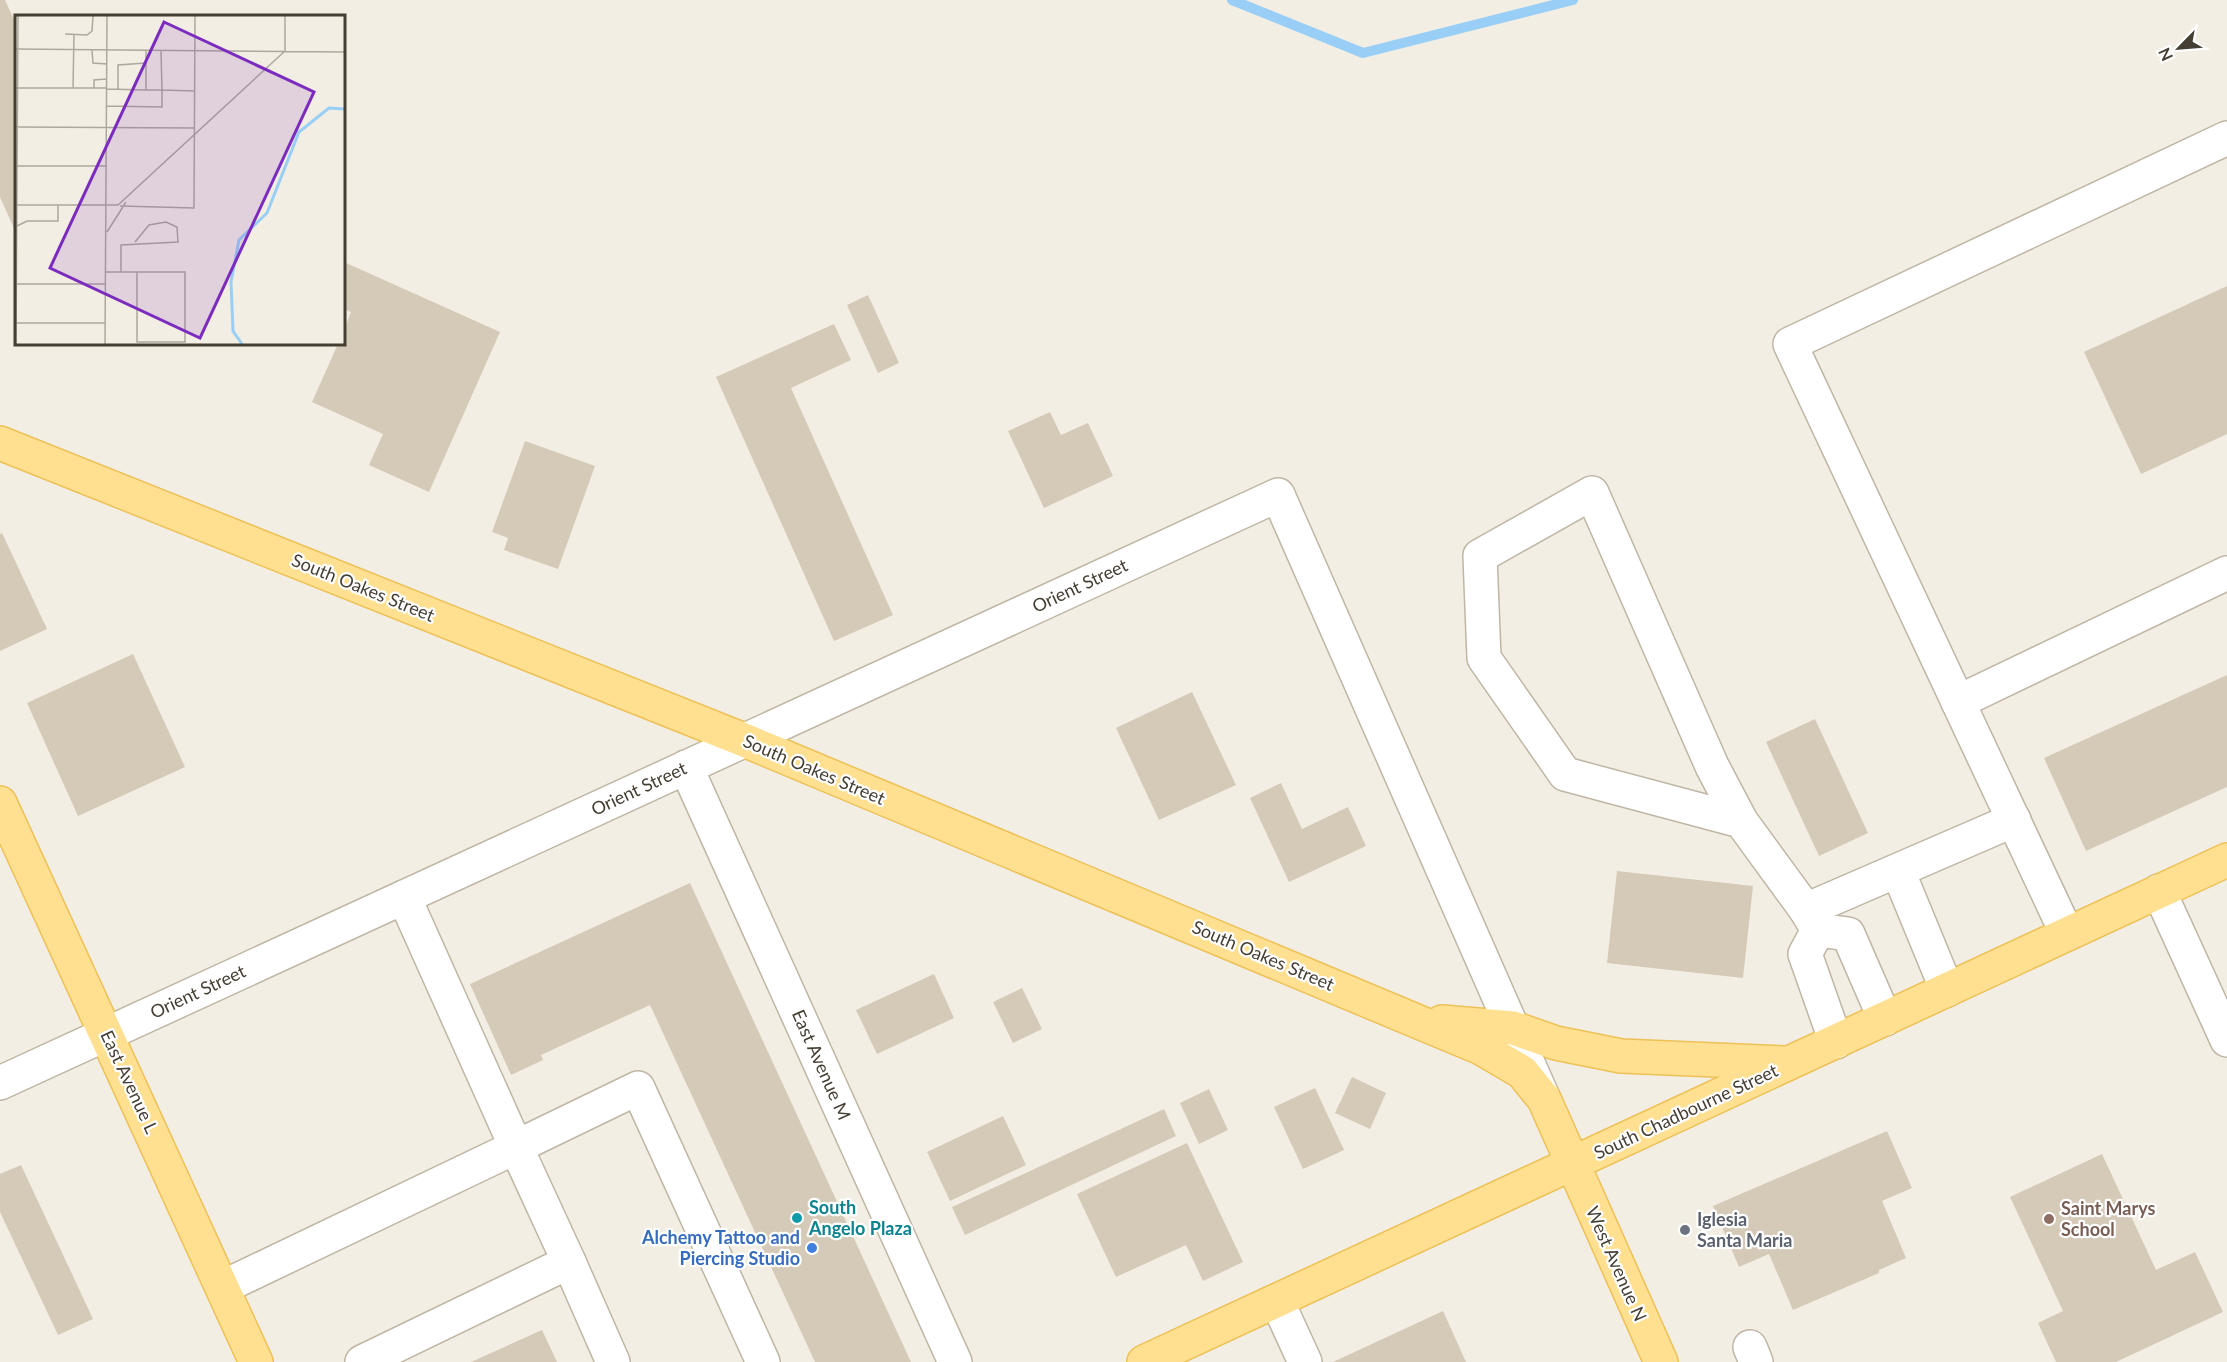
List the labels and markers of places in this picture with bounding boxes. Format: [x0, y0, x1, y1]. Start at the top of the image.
place label: South Angelo Plaza [808, 1196, 912, 1239]
place label: Saint Marys School [2061, 1197, 2155, 1240]
place label: Iglesia Santa Maria [1697, 1208, 1792, 1251]
marker: South Angelo Plaza [790, 1211, 804, 1225]
marker: Saint Marys School [2042, 1212, 2056, 1226]
marker: Iglesia Santa Maria [1678, 1223, 1692, 1237]
place label: Alchemy Tattoo and Piercing Studio [641, 1226, 800, 1269]
marker: Alchemy Tattoo and Piercing Studio [805, 1241, 819, 1255]

